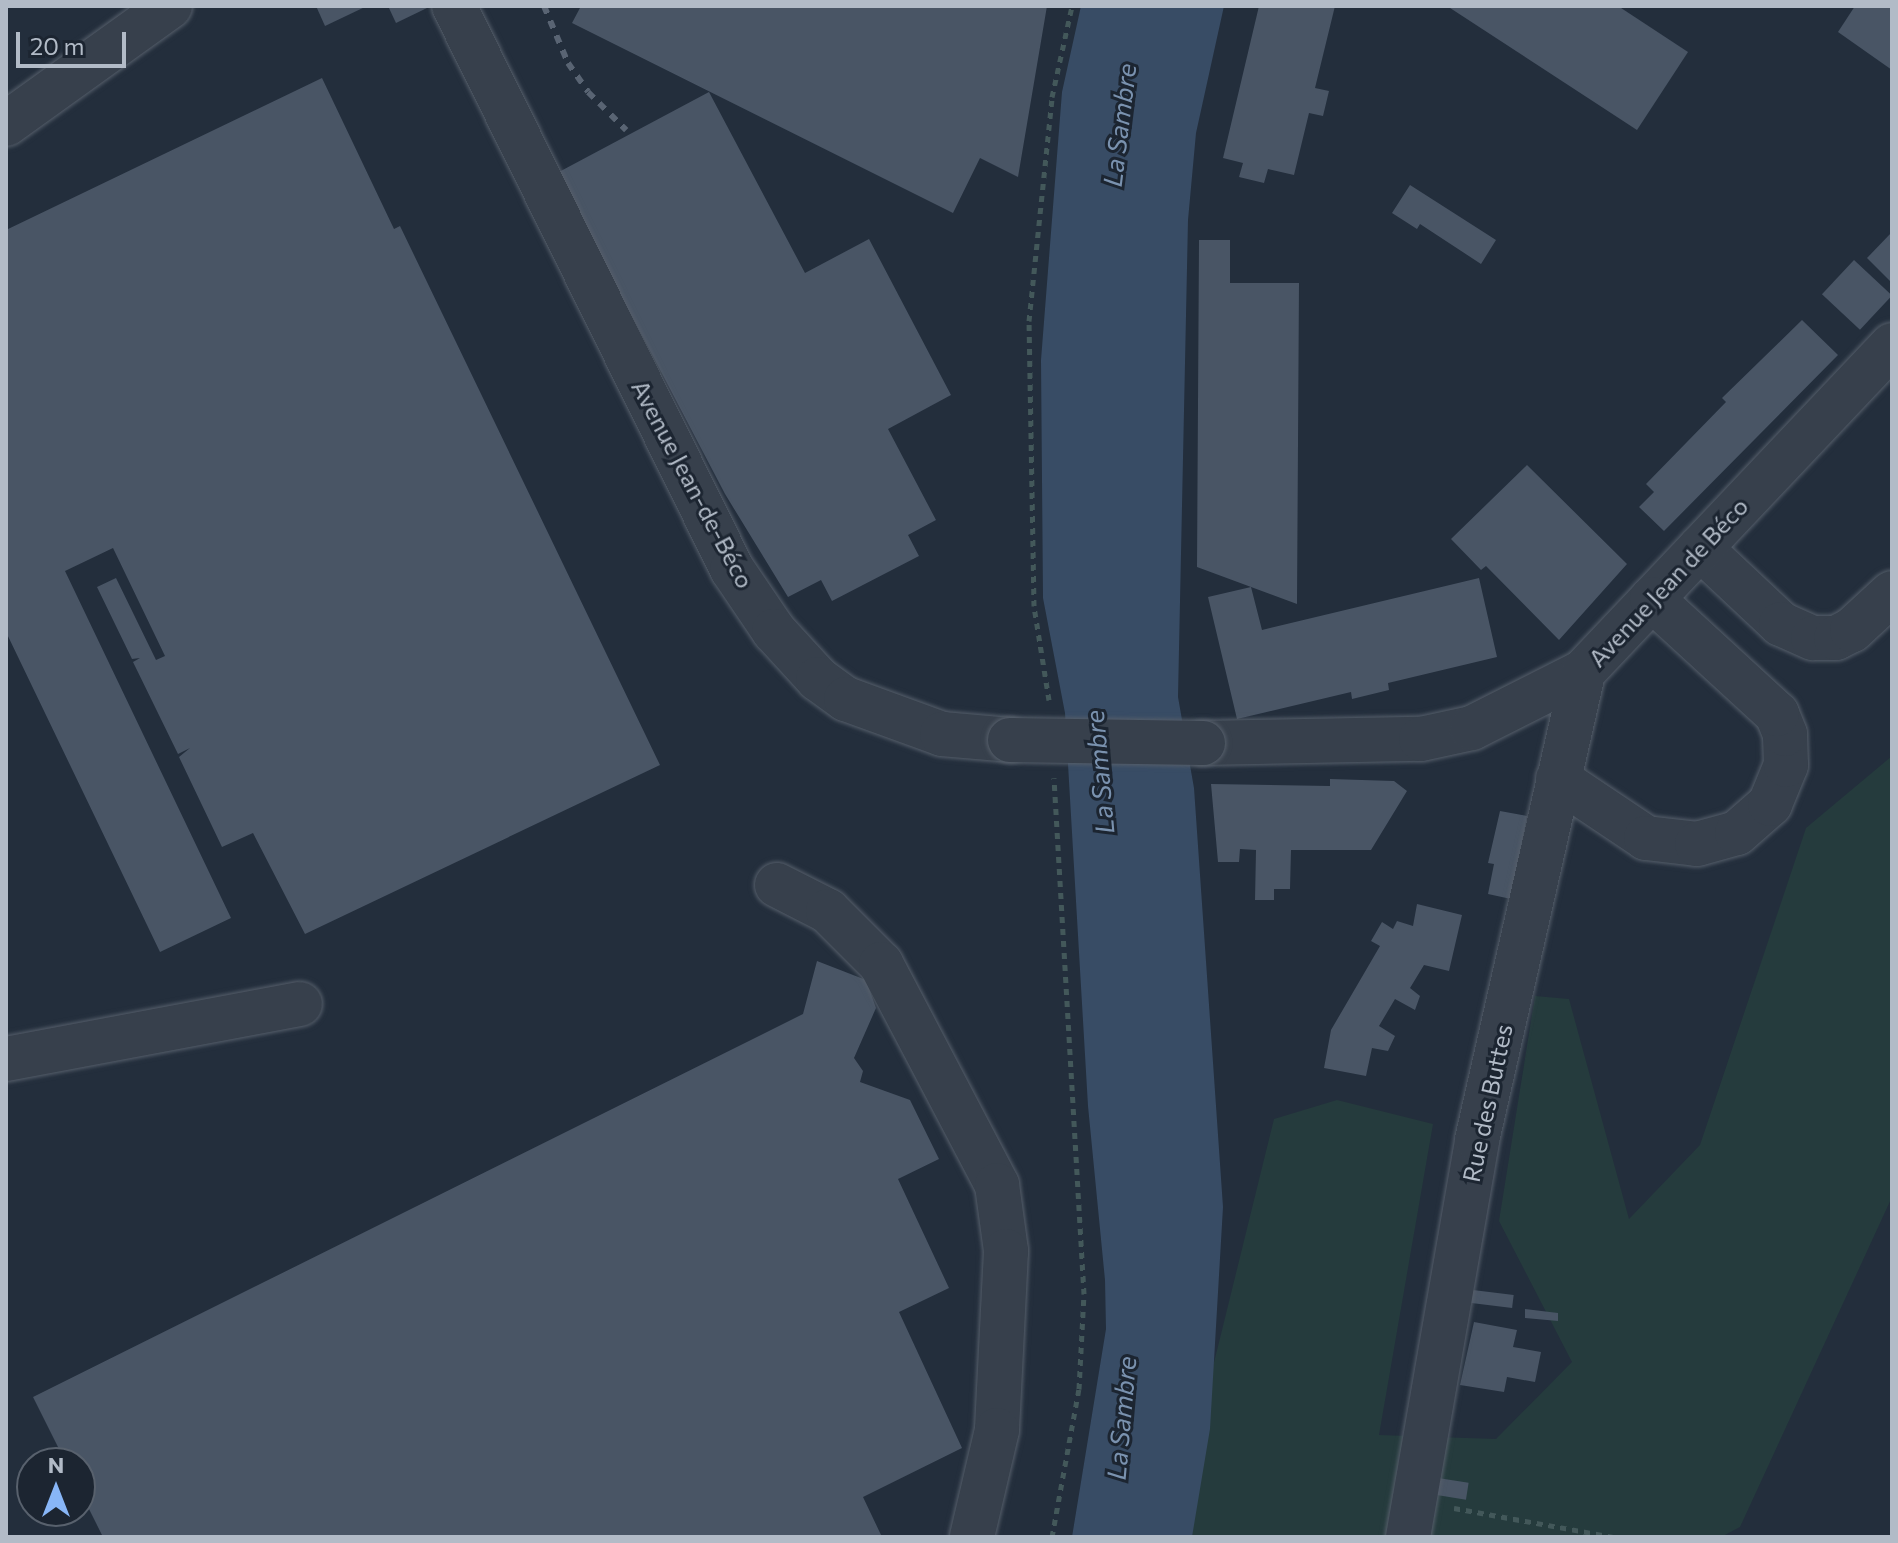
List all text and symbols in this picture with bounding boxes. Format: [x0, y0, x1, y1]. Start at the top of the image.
scale bar [20, 16, 130, 66]
text: 20 m [30, 31, 84, 60]
water label: La Sambre [1096, 62, 1142, 188]
street label: Avenue Jean-de-Béco [626, 375, 760, 593]
street label: Avenue Jean de Béco [1582, 492, 1754, 672]
water label: La Sambre [1078, 709, 1120, 835]
street label: Rue des Buttes [1456, 1021, 1518, 1185]
water label: La Sambre [1100, 1355, 1142, 1481]
north arrow [16, 1447, 96, 1527]
text: N [48, 1451, 64, 1478]

